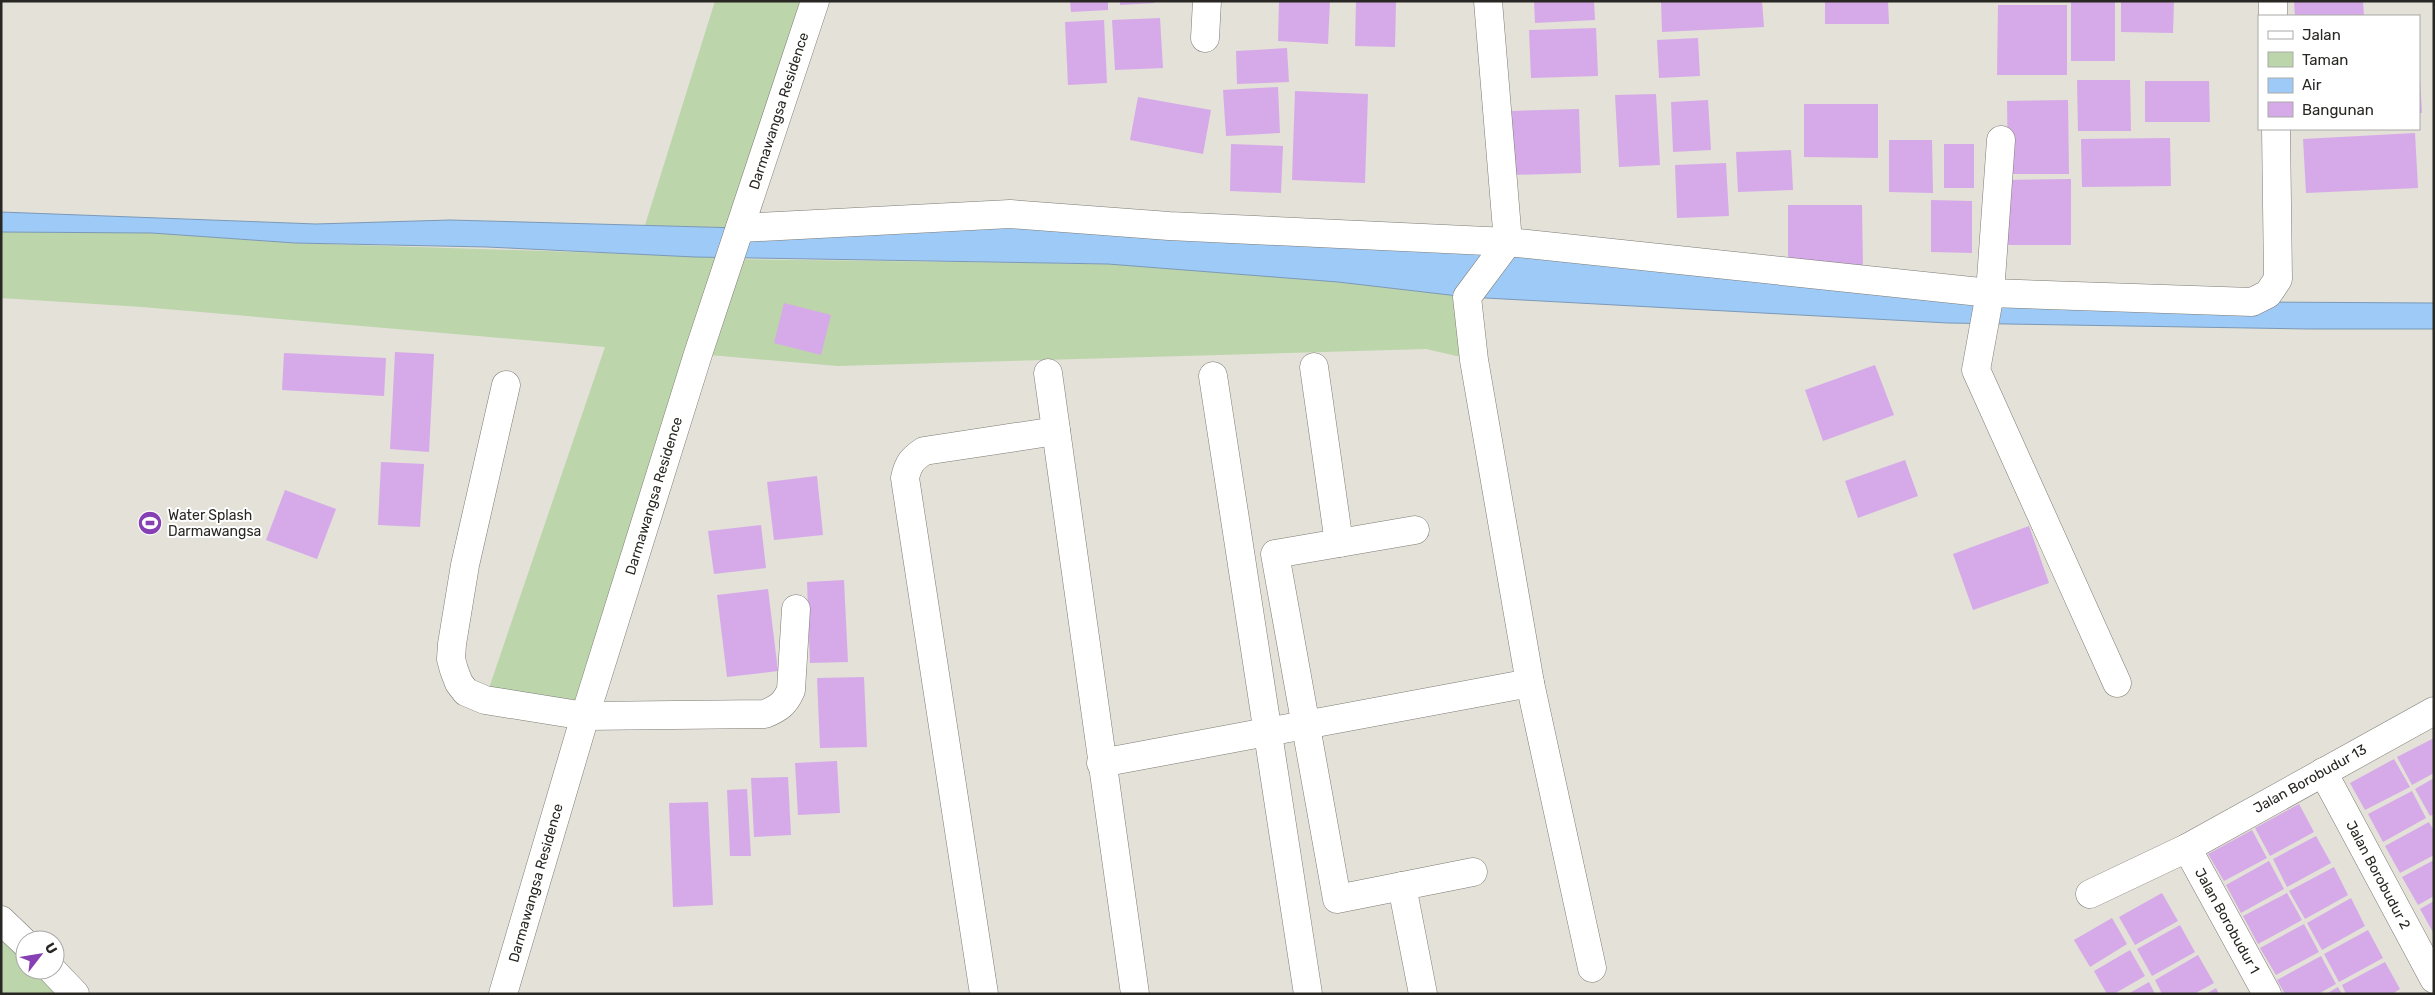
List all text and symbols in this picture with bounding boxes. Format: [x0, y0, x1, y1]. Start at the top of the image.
legend [2258, 15, 2420, 130]
text: Jalan [2302, 26, 2341, 44]
street label: Darmawangsa Residence [746, 30, 813, 192]
text: Taman [2302, 51, 2348, 69]
text: Air [2302, 76, 2322, 94]
text: Bangunan [2302, 101, 2374, 119]
street label: Darmawangsa Residence [622, 415, 686, 577]
place label: Water Splash Darmawangsa [168, 507, 261, 540]
sports icon: Water Splash Darmawangsa [137, 510, 163, 536]
street label: Jalan Borobudur 13 [2251, 741, 2369, 817]
street label: Darmawangsa Residence [505, 801, 567, 964]
street label: Jalan Borobudur 2 [2342, 818, 2414, 932]
street label: Jalan Borobudur 1 [2191, 865, 2263, 977]
north arrow [15, 930, 65, 980]
text: U [41, 940, 61, 957]

